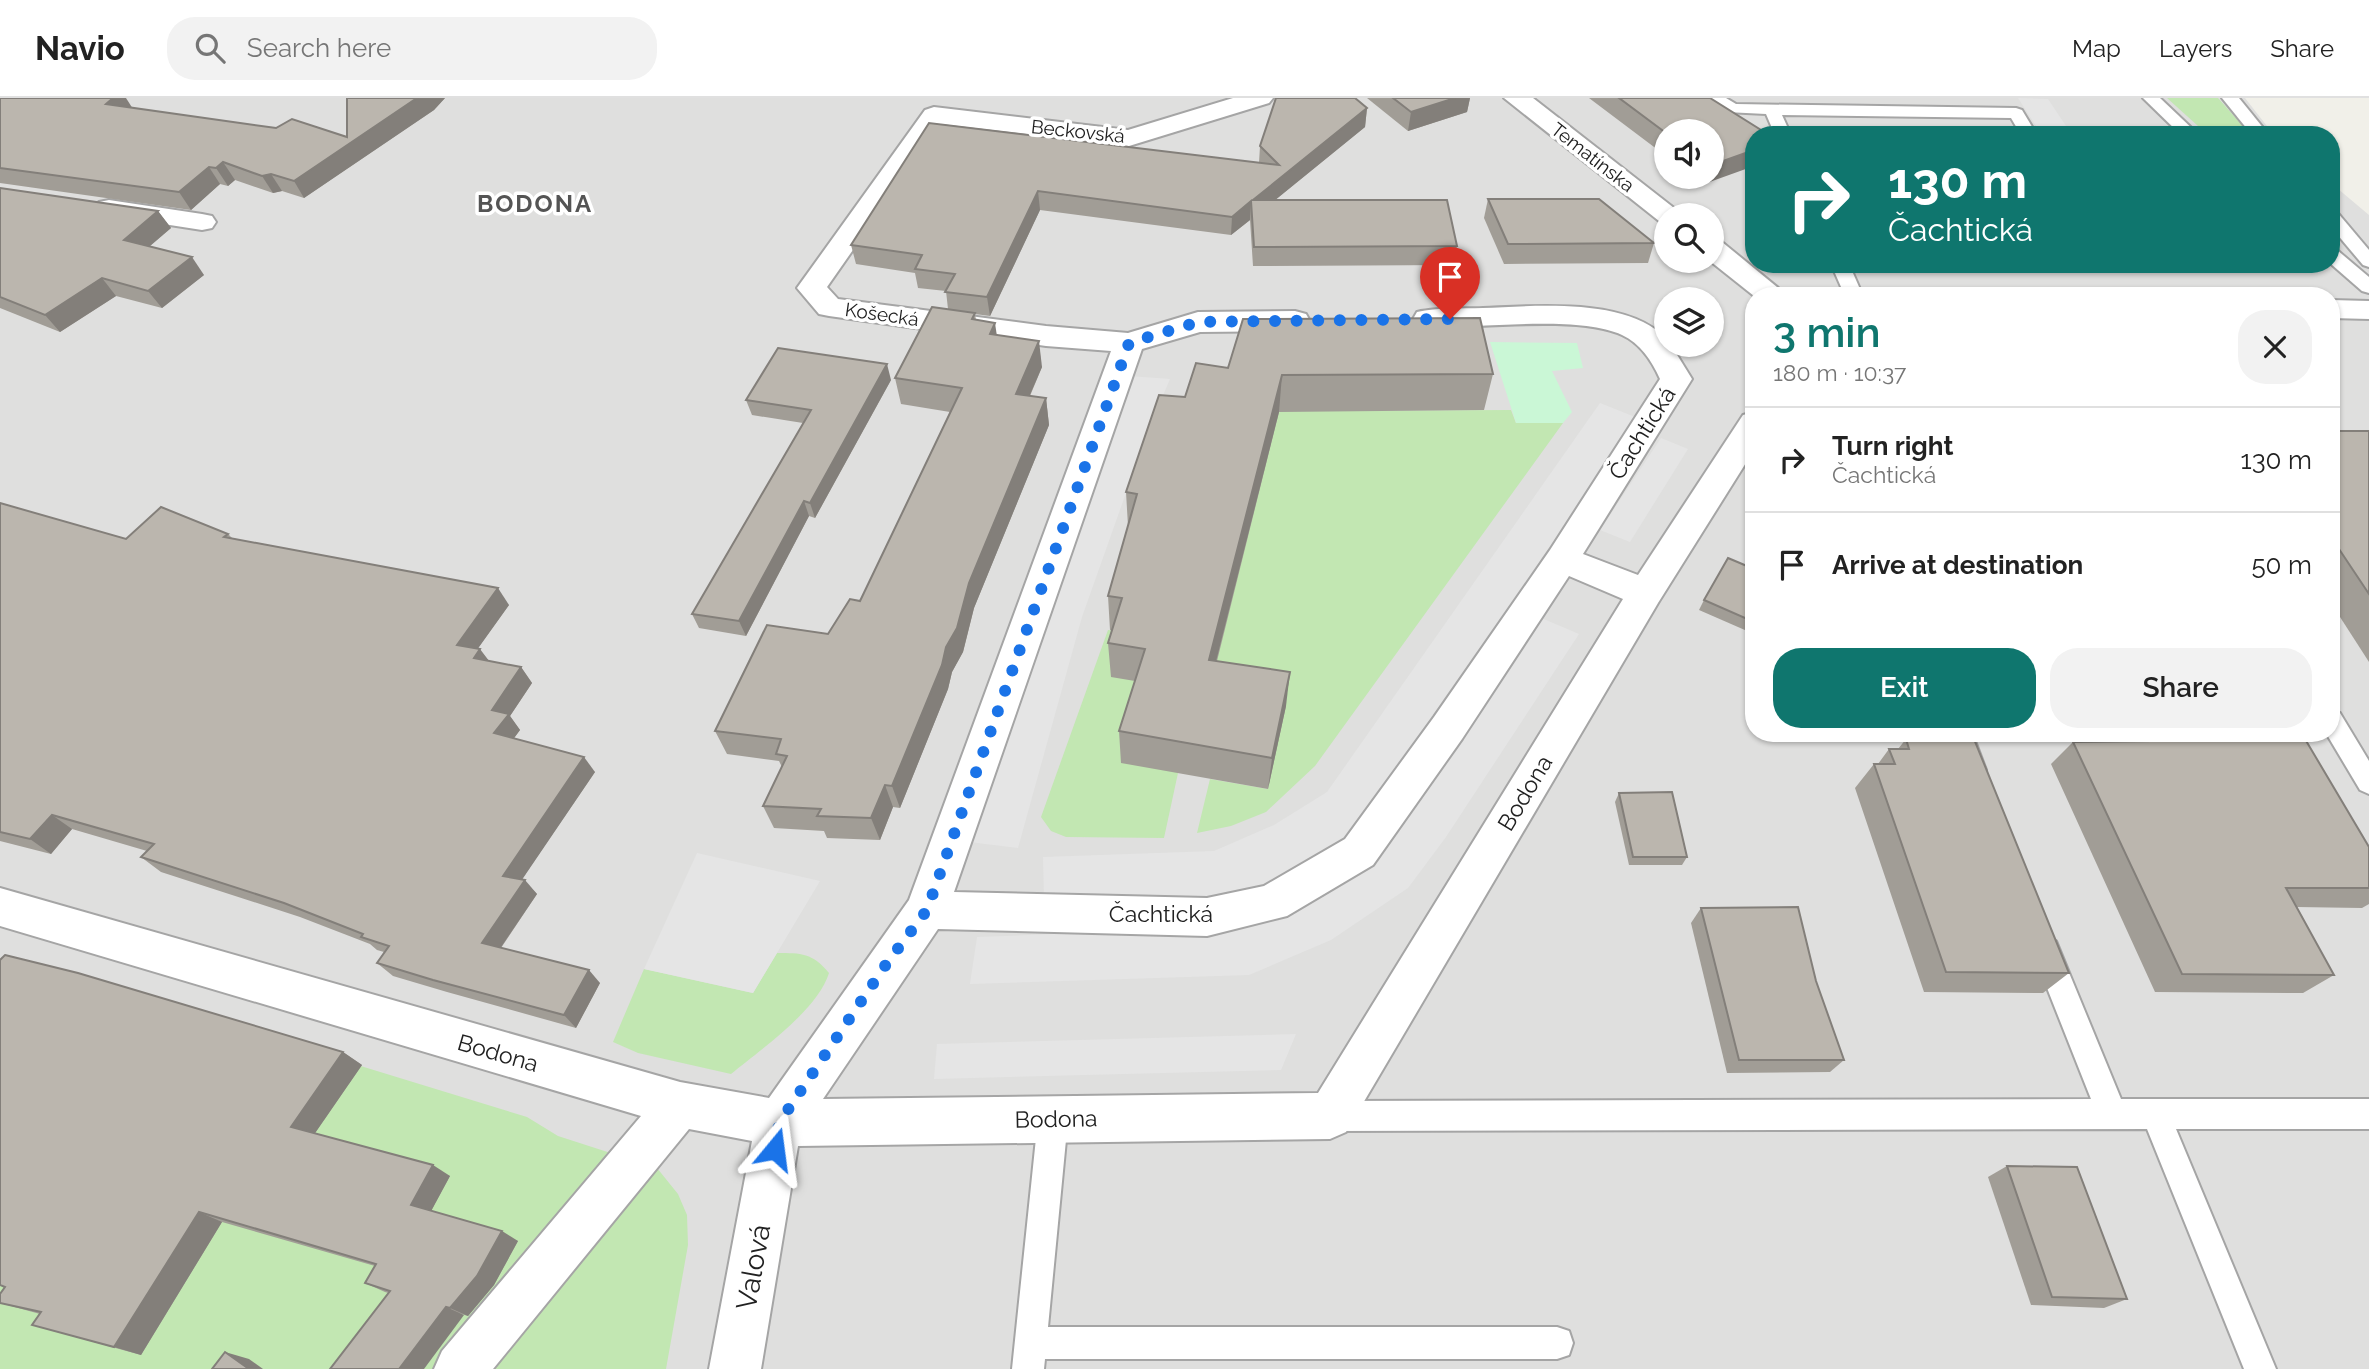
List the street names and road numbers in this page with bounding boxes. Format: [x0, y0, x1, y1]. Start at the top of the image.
street label: Beckovská [1030, 115, 1126, 147]
street label: Tematínska [1547, 118, 1639, 196]
street label: Košecká [844, 298, 920, 330]
street label: Čachtická [1603, 381, 1681, 484]
street label: Bodona [1492, 750, 1558, 835]
street label: Čachtická [1109, 900, 1213, 927]
street label: Bodona [455, 1028, 542, 1077]
street label: Bodona [1014, 1104, 1098, 1133]
street label: Valová [730, 1222, 777, 1312]

